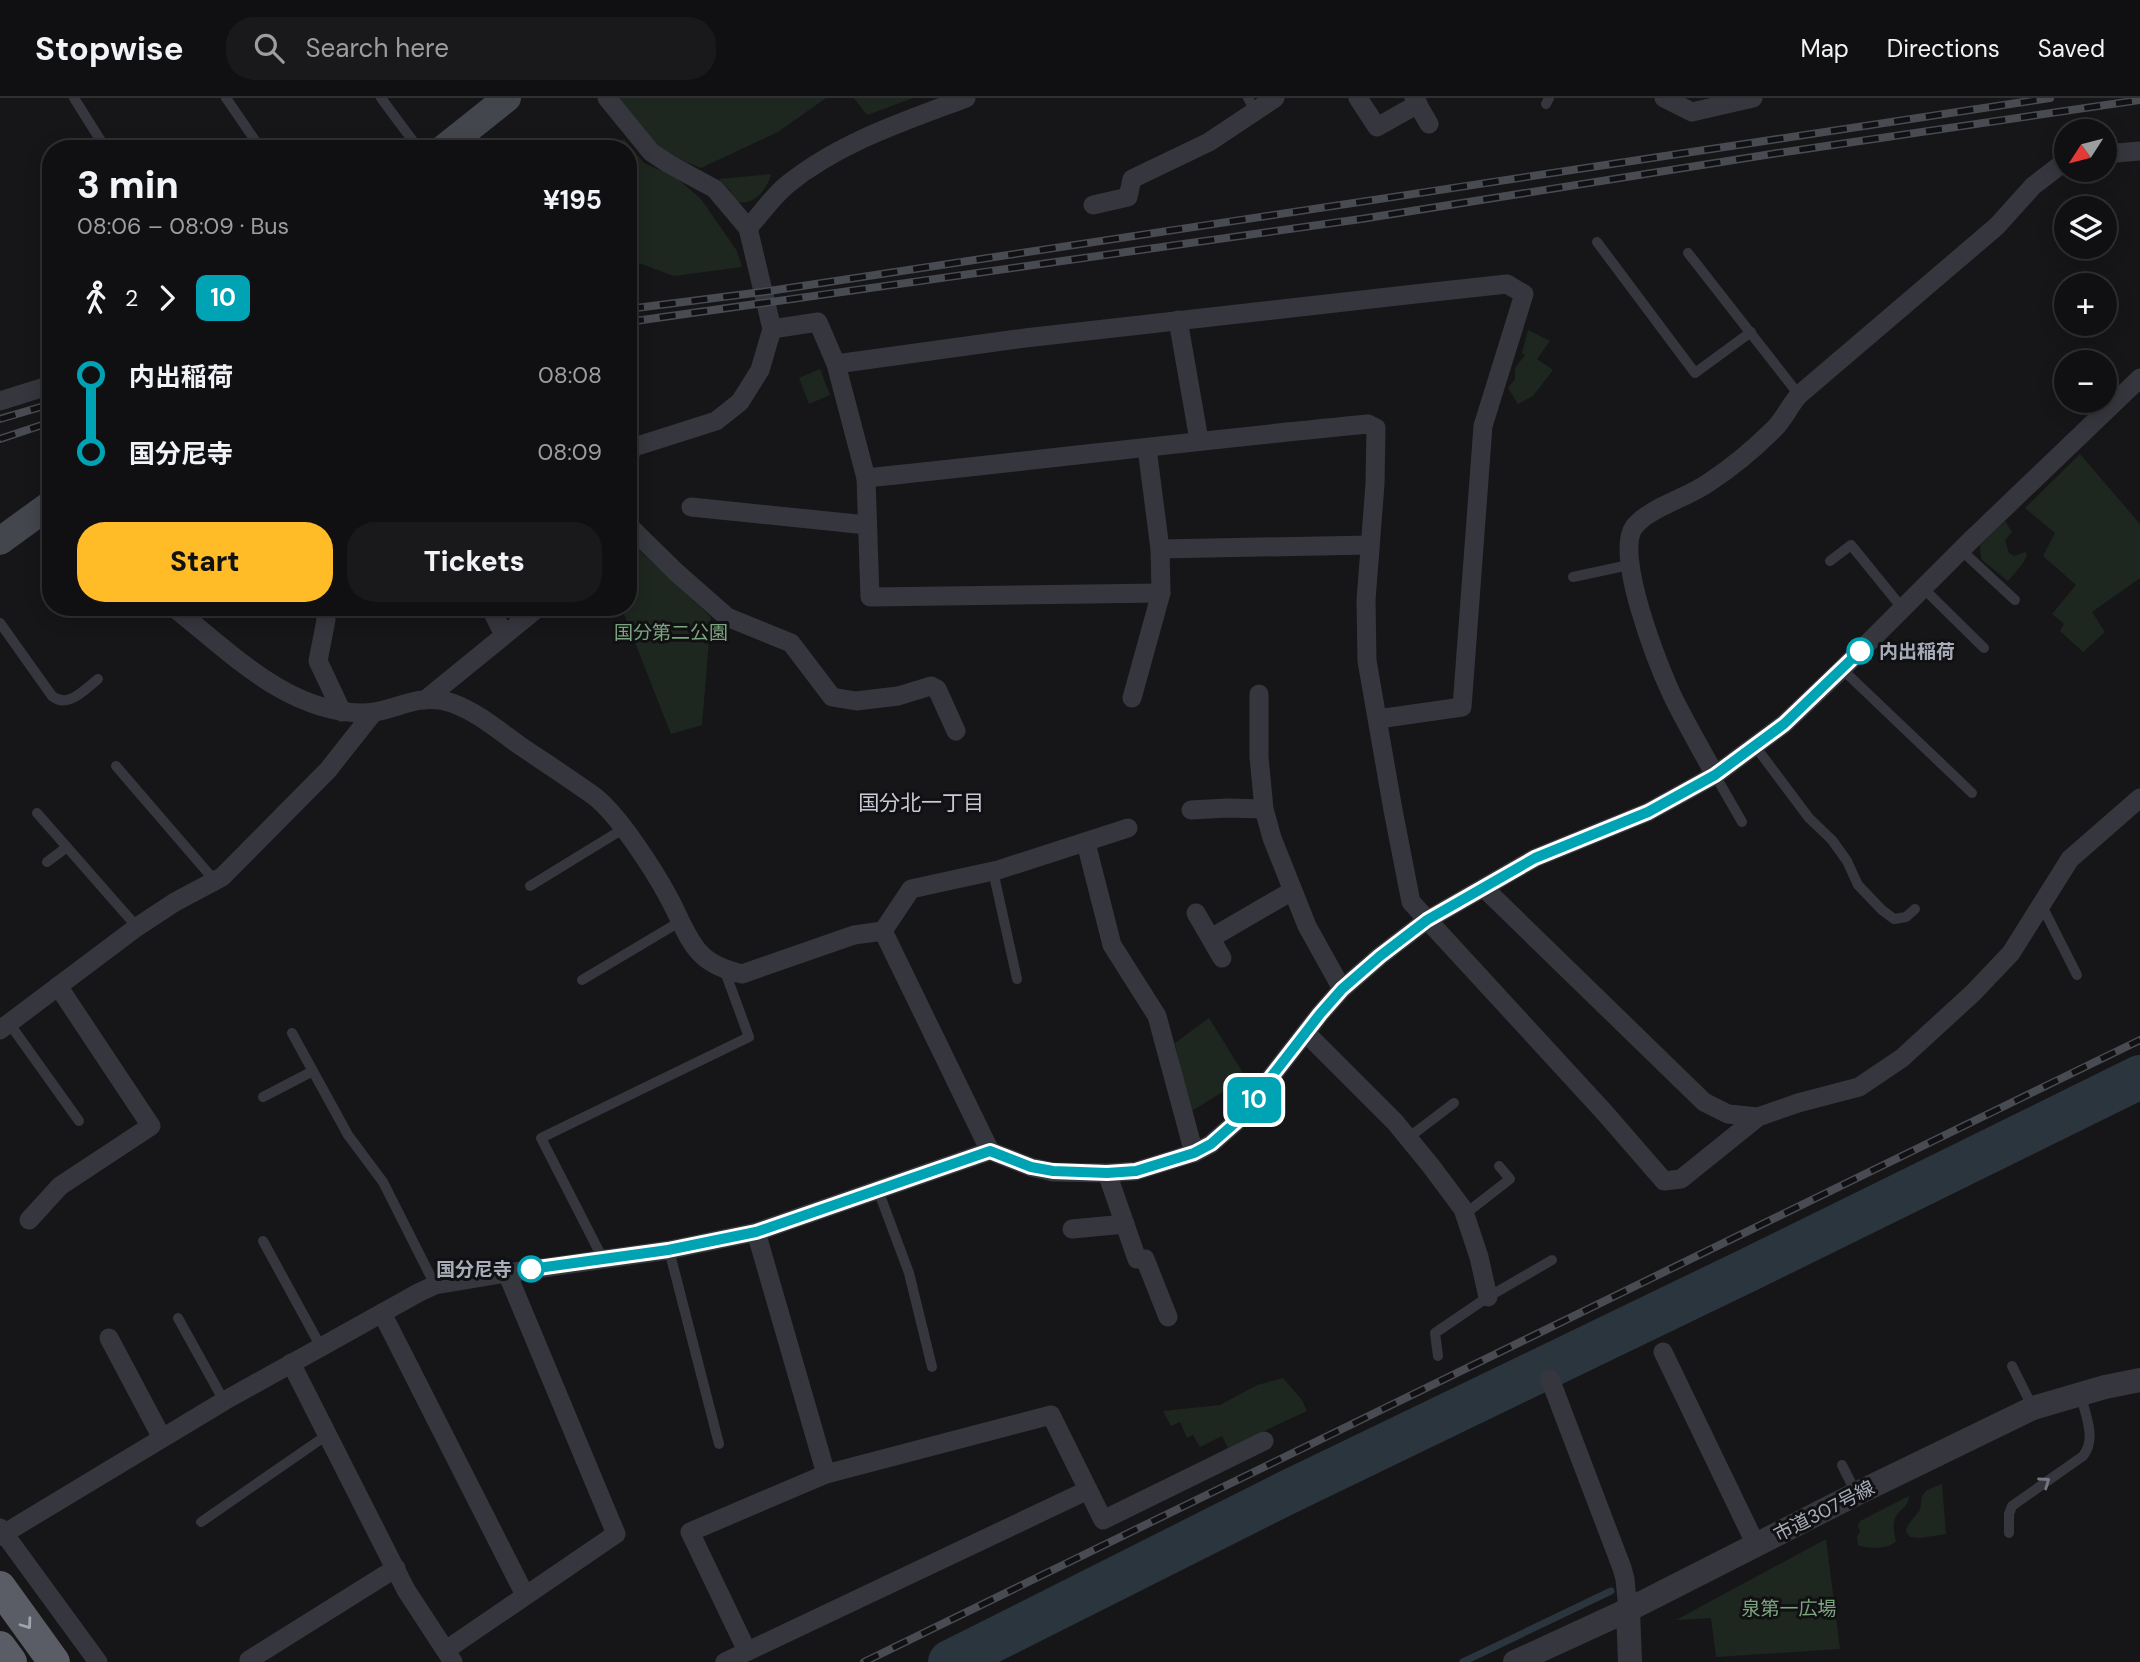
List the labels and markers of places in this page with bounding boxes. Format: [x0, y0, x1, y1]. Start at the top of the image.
marker: 内出稲荷 [1847, 638, 1873, 664]
place label: 内出稲荷 [1879, 639, 1955, 664]
marker: 国分尼寺 [518, 1256, 544, 1282]
place label: 国分尼寺 [436, 1257, 512, 1282]

